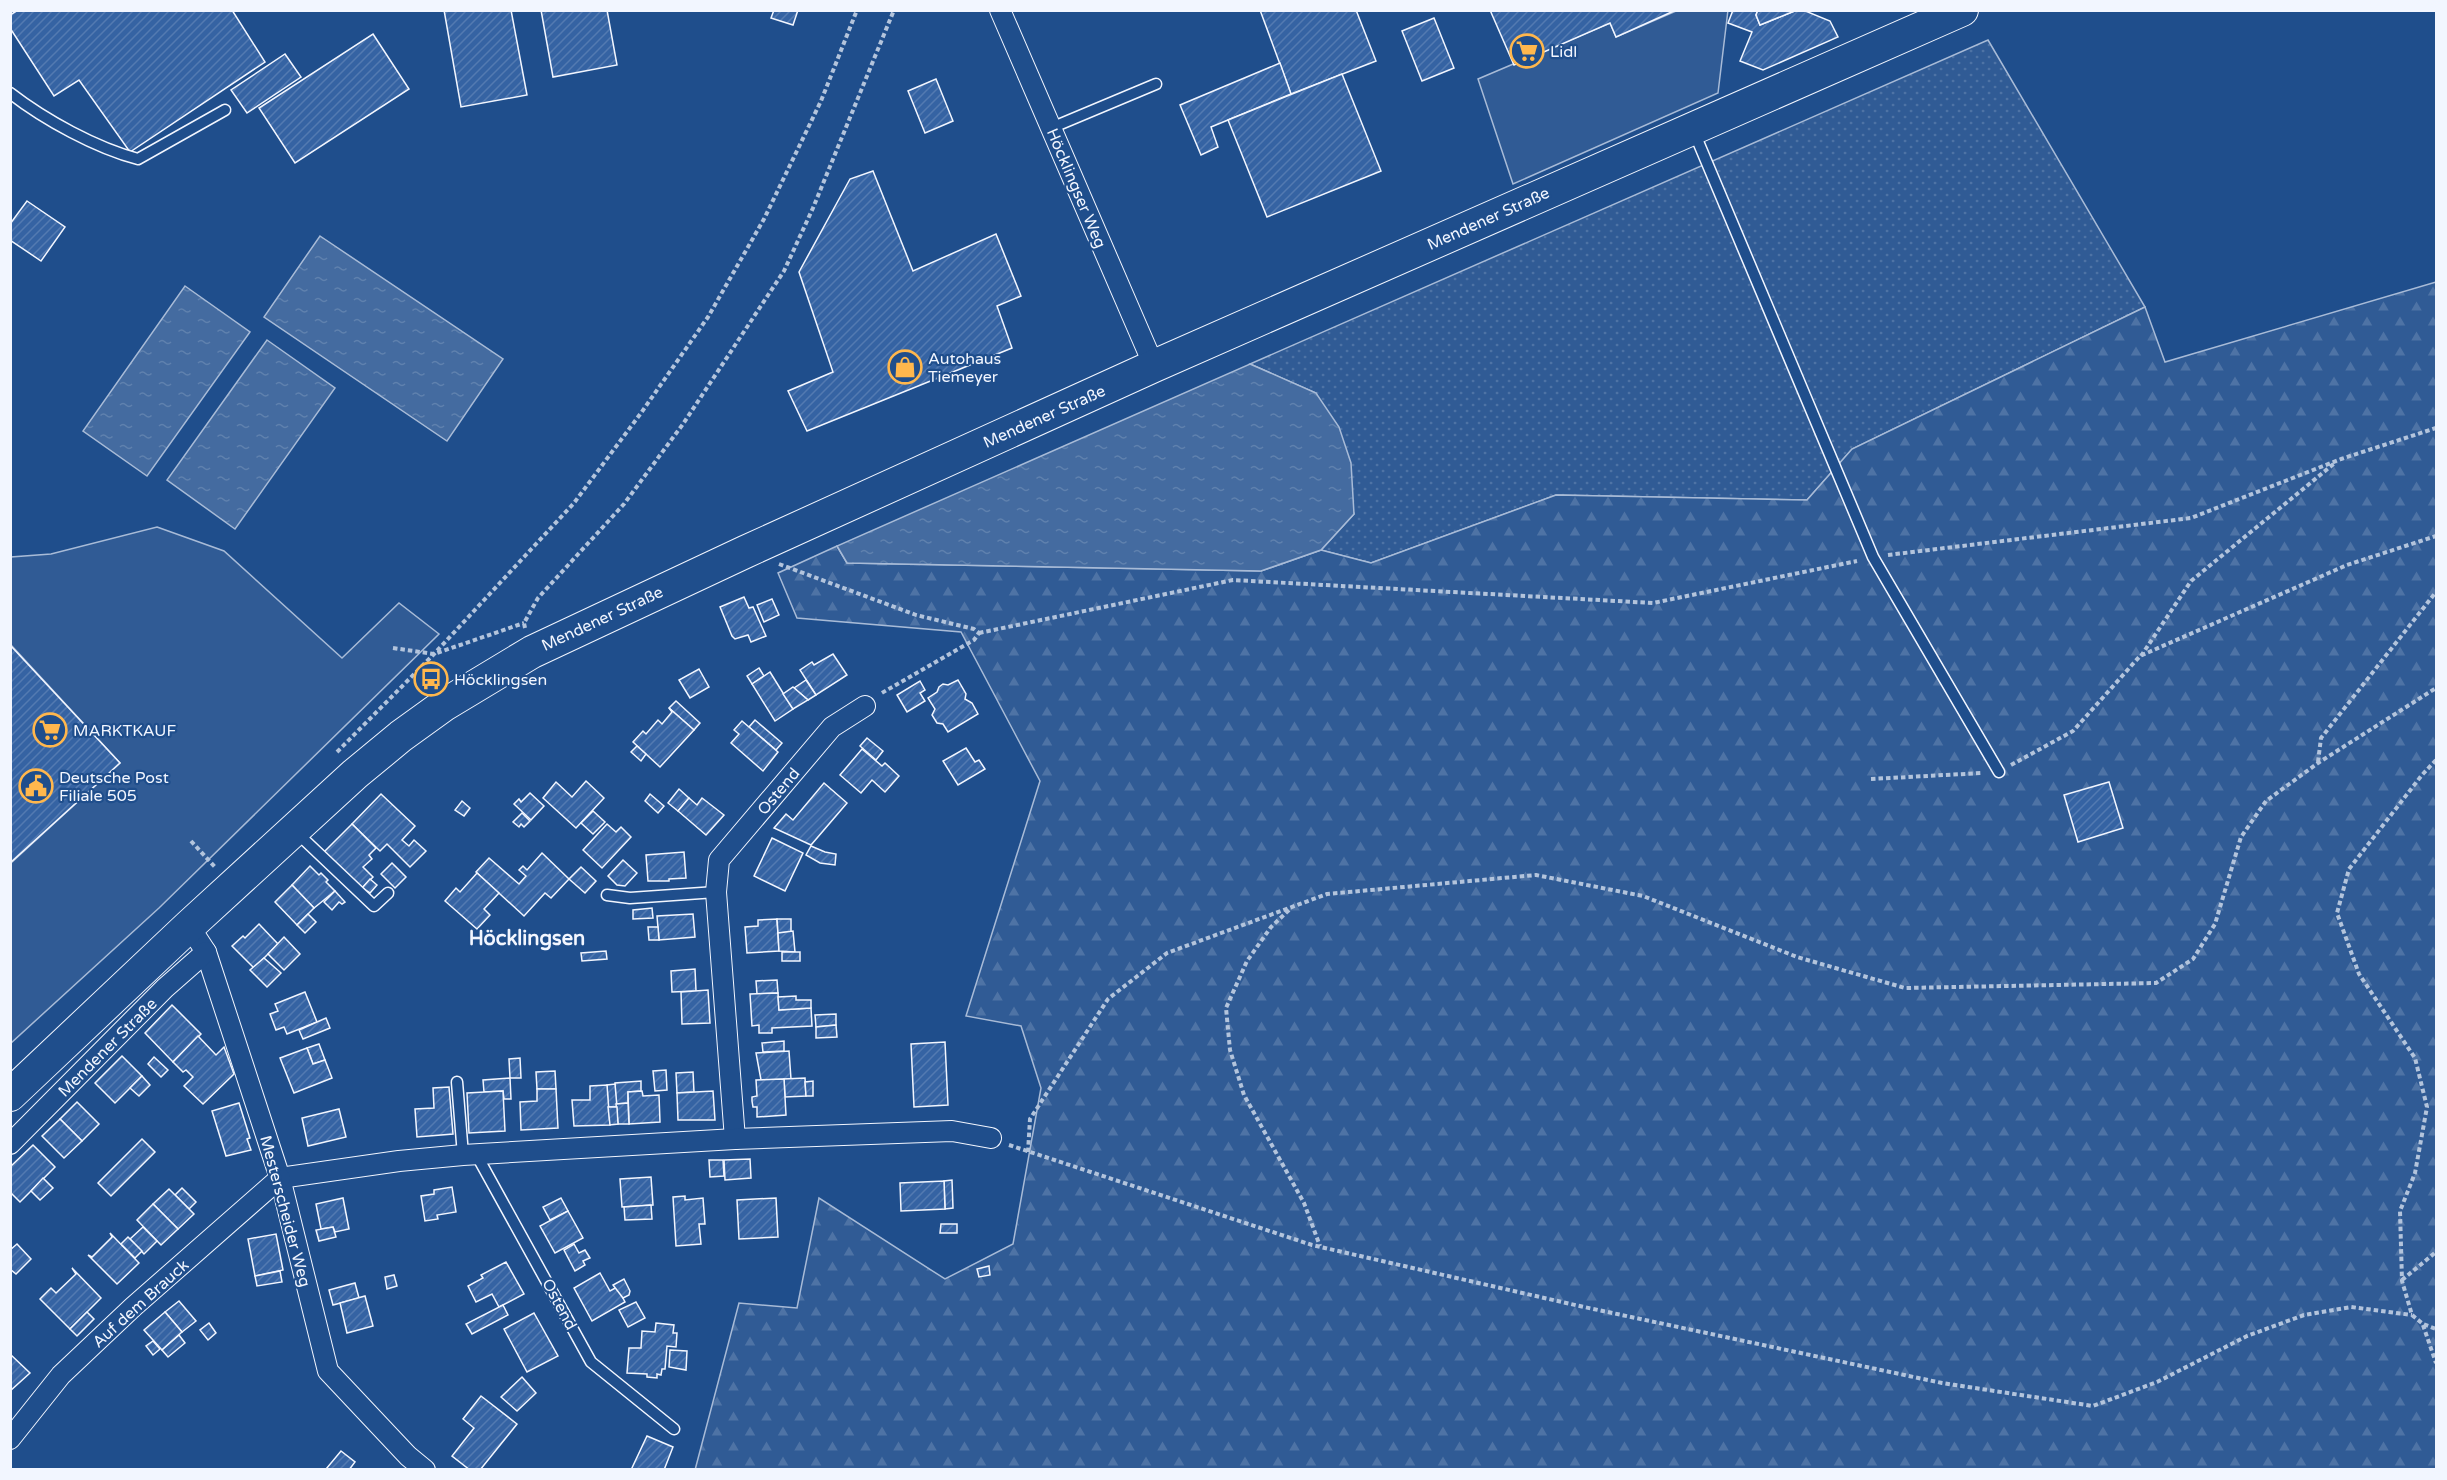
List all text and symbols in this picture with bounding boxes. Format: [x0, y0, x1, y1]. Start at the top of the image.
supermarket icon: Lidl [1509, 33, 1545, 69]
place label: Lidl [1550, 42, 1577, 62]
street label: Höcklingser Weg [1042, 125, 1110, 251]
street label: Mendener Straße [1424, 183, 1553, 255]
shop icon: Autohaus Tiemeyer [887, 349, 923, 385]
place label: Autohaus Tiemeyer [928, 349, 1001, 387]
street label: Mendener Straße [980, 381, 1109, 453]
street label: Mendener Straße [538, 582, 666, 656]
bus stop icon: Höcklingsen [413, 661, 449, 697]
place label: Höcklingsen [454, 670, 547, 690]
supermarket icon: MARKTKAUF [32, 712, 68, 748]
place label: MARKTKAUF [73, 721, 176, 741]
street label: Ostend [753, 764, 804, 819]
public building icon: Deutsche Post Filiale 505 [18, 768, 54, 804]
place label: Deutsche Post Filiale 505 [59, 768, 169, 806]
district label: Höcklingsen [469, 927, 585, 951]
street label: Mendener Straße [54, 994, 161, 1101]
street label: Mesterscheider Weg [255, 1133, 315, 1289]
street label: Auf dem Brauck [88, 1255, 193, 1352]
street label: Ostend [537, 1275, 581, 1334]

